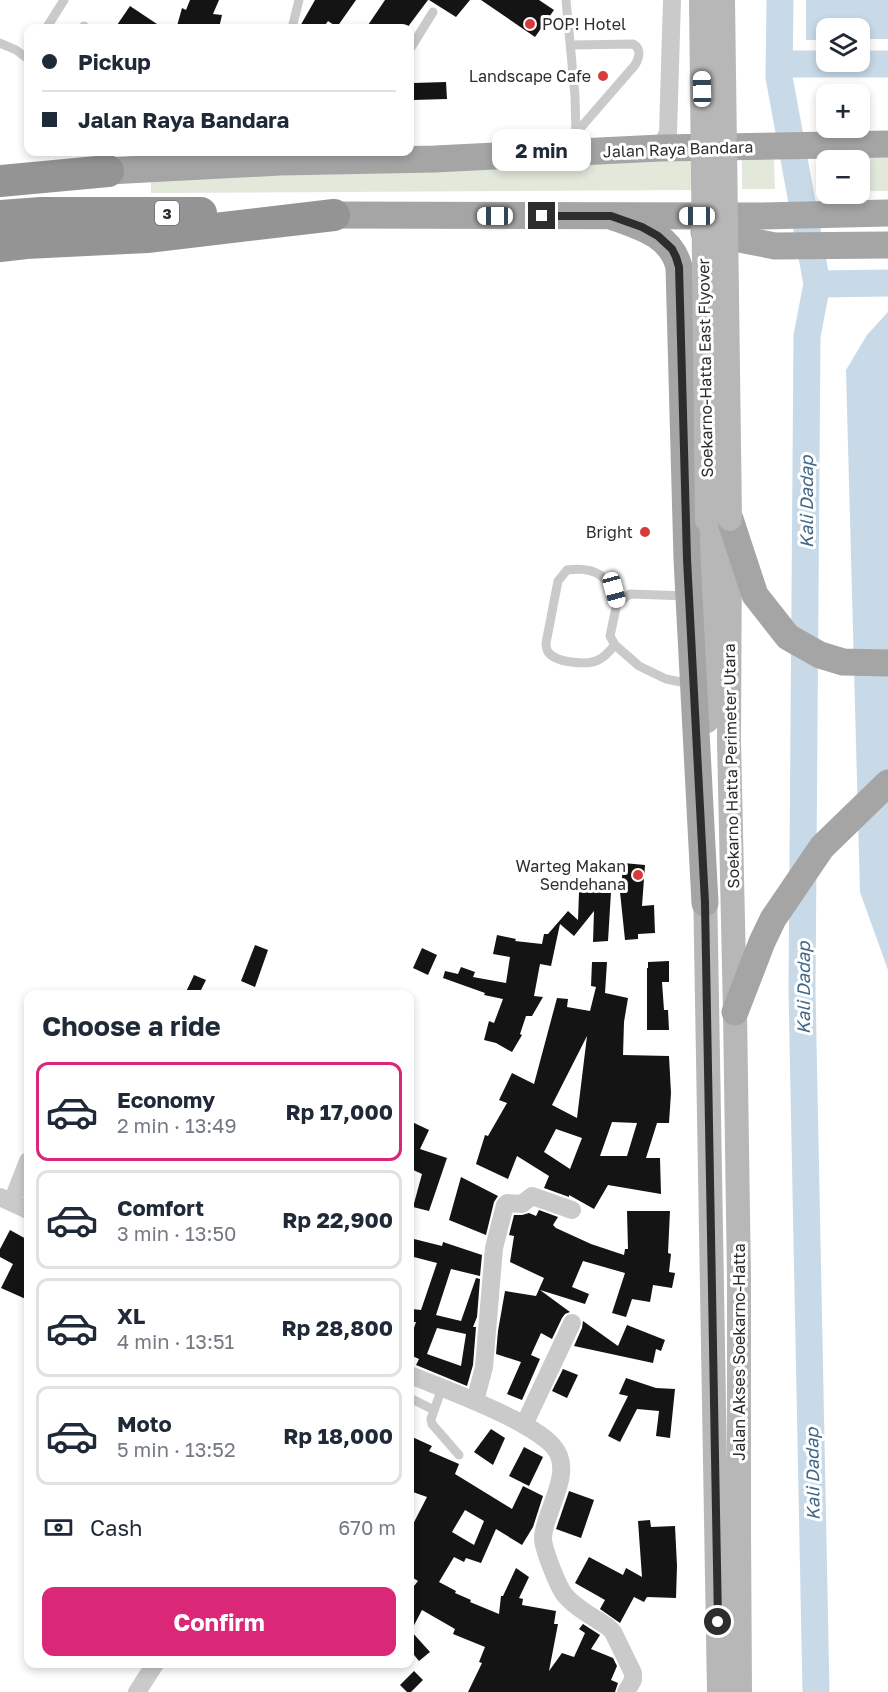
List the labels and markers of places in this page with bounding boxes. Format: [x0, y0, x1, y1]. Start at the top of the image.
place label: POP! Hotel [542, 14, 626, 34]
marker: POP! Hotel [523, 17, 537, 31]
place label: Landscape Cafe [469, 66, 591, 86]
marker: Landscape Cafe [596, 69, 610, 83]
place label: Bright [586, 522, 633, 542]
marker: Bright [638, 525, 652, 539]
place label: Warteg Makan Sendehana [516, 856, 626, 894]
marker: Warteg Makan Sendehana [631, 868, 645, 882]

